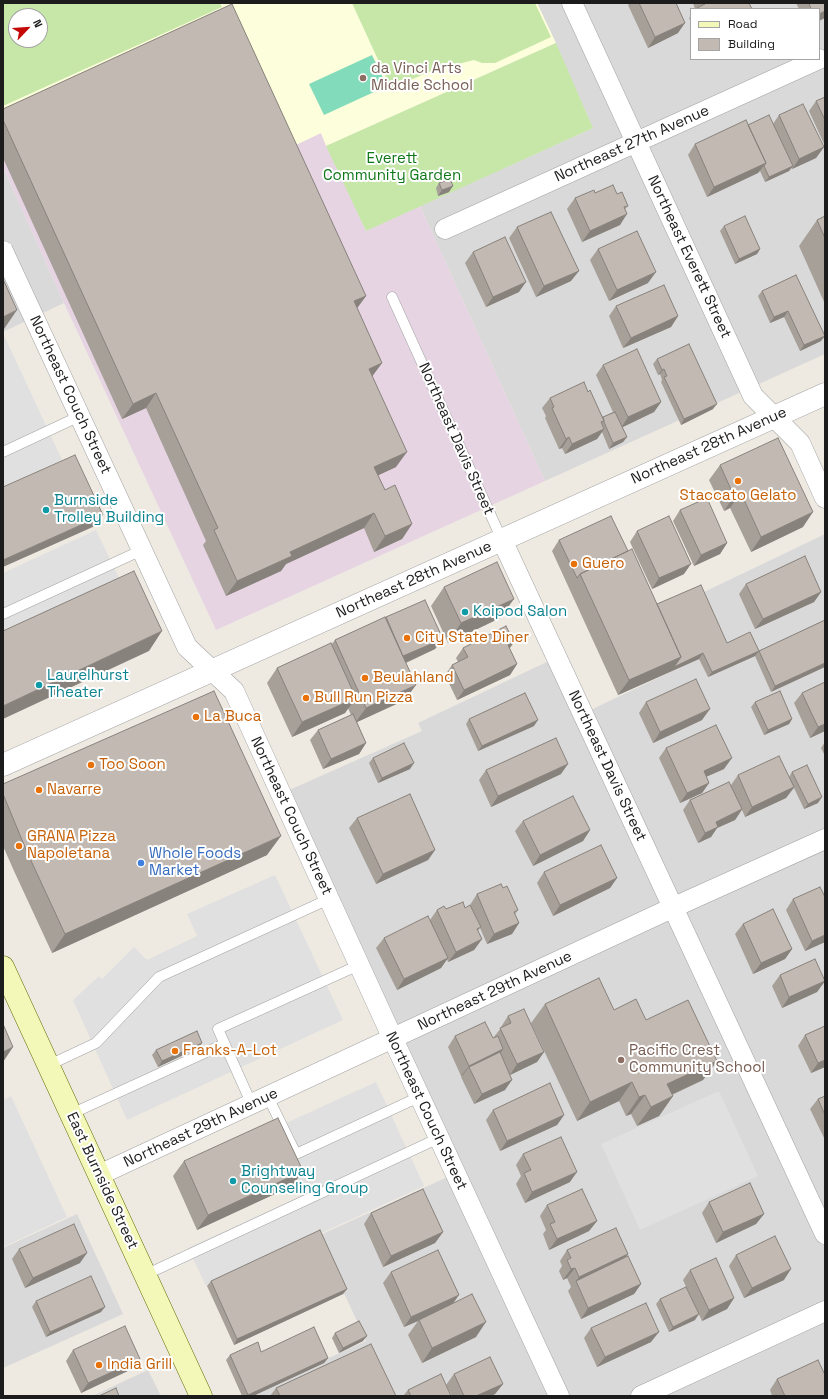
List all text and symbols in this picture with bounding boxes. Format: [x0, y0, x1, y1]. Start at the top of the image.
north arrow [8, 8, 48, 48]
legend [690, 8, 820, 60]
text: Road [728, 16, 757, 32]
text: N [30, 17, 46, 30]
text: Building [728, 36, 775, 52]
place label: da Vinci Arts Middle School [371, 60, 473, 95]
marker: da Vinci Arts Middle School [358, 73, 368, 83]
street label: Northeast 27th Avenue [552, 102, 712, 186]
park label: Everett Community Garden [323, 150, 461, 185]
street label: Northeast Everett Street [643, 173, 735, 341]
street label: Northeast Couch Street [25, 313, 115, 477]
street label: Northeast Davis Street [414, 360, 498, 518]
street label: Northeast 28th Avenue [628, 404, 790, 488]
marker: Staccato Gelato [733, 476, 743, 486]
place label: Staccato Gelato [680, 487, 796, 505]
place label: Burnside Trolley Building [54, 492, 164, 527]
marker: Burnside Trolley Building [41, 505, 51, 515]
street label: Northeast 28th Avenue [333, 538, 495, 622]
place label: Guero [582, 555, 625, 573]
marker: Guero [569, 559, 579, 569]
place label: Koipod Salon [473, 603, 567, 621]
marker: Koipod Salon [460, 607, 470, 617]
place label: City State Diner [415, 629, 529, 647]
marker: City State Diner [402, 633, 412, 643]
place label: Laurelhurst Theater [47, 667, 129, 702]
place label: Beulahland [373, 669, 454, 687]
marker: Beulahland [360, 673, 370, 683]
marker: Laurelhurst Theater [34, 680, 44, 690]
street label: Northeast Davis Street [564, 688, 650, 844]
place label: Bull Run Pizza [314, 689, 413, 707]
marker: Bull Run Pizza [301, 693, 311, 703]
place label: La Buca [204, 708, 261, 726]
marker: La Buca [191, 712, 201, 722]
street label: Northeast Couch Street [246, 734, 336, 898]
place label: Too Soon [99, 756, 166, 774]
marker: Too Soon [86, 760, 96, 770]
place label: Navarre [47, 781, 102, 799]
marker: Navarre [34, 785, 44, 795]
place label: GRANA Pizza Napoletana [27, 828, 116, 863]
marker: GRANA Pizza Napoletana [14, 841, 24, 851]
place label: Whole Foods Market [149, 845, 241, 880]
marker: Whole Foods Market [136, 858, 146, 868]
street label: Northeast 29th Avenue [415, 947, 575, 1035]
street label: Northeast Couch Street [381, 1029, 471, 1193]
place label: Franks-A-Lot [183, 1042, 277, 1060]
place label: Pacific Crest Community School [629, 1042, 765, 1077]
marker: Franks-A-Lot [170, 1046, 180, 1056]
marker: Pacific Crest Community School [616, 1055, 626, 1065]
street label: Northeast 29th Avenue [121, 1084, 281, 1172]
street label: East Burnside Street [62, 1110, 142, 1252]
place label: Brightway Counseling Group [241, 1163, 368, 1198]
marker: Brightway Counseling Group [228, 1176, 238, 1186]
place label: India Grill [107, 1356, 172, 1374]
marker: India Grill [94, 1360, 104, 1370]

